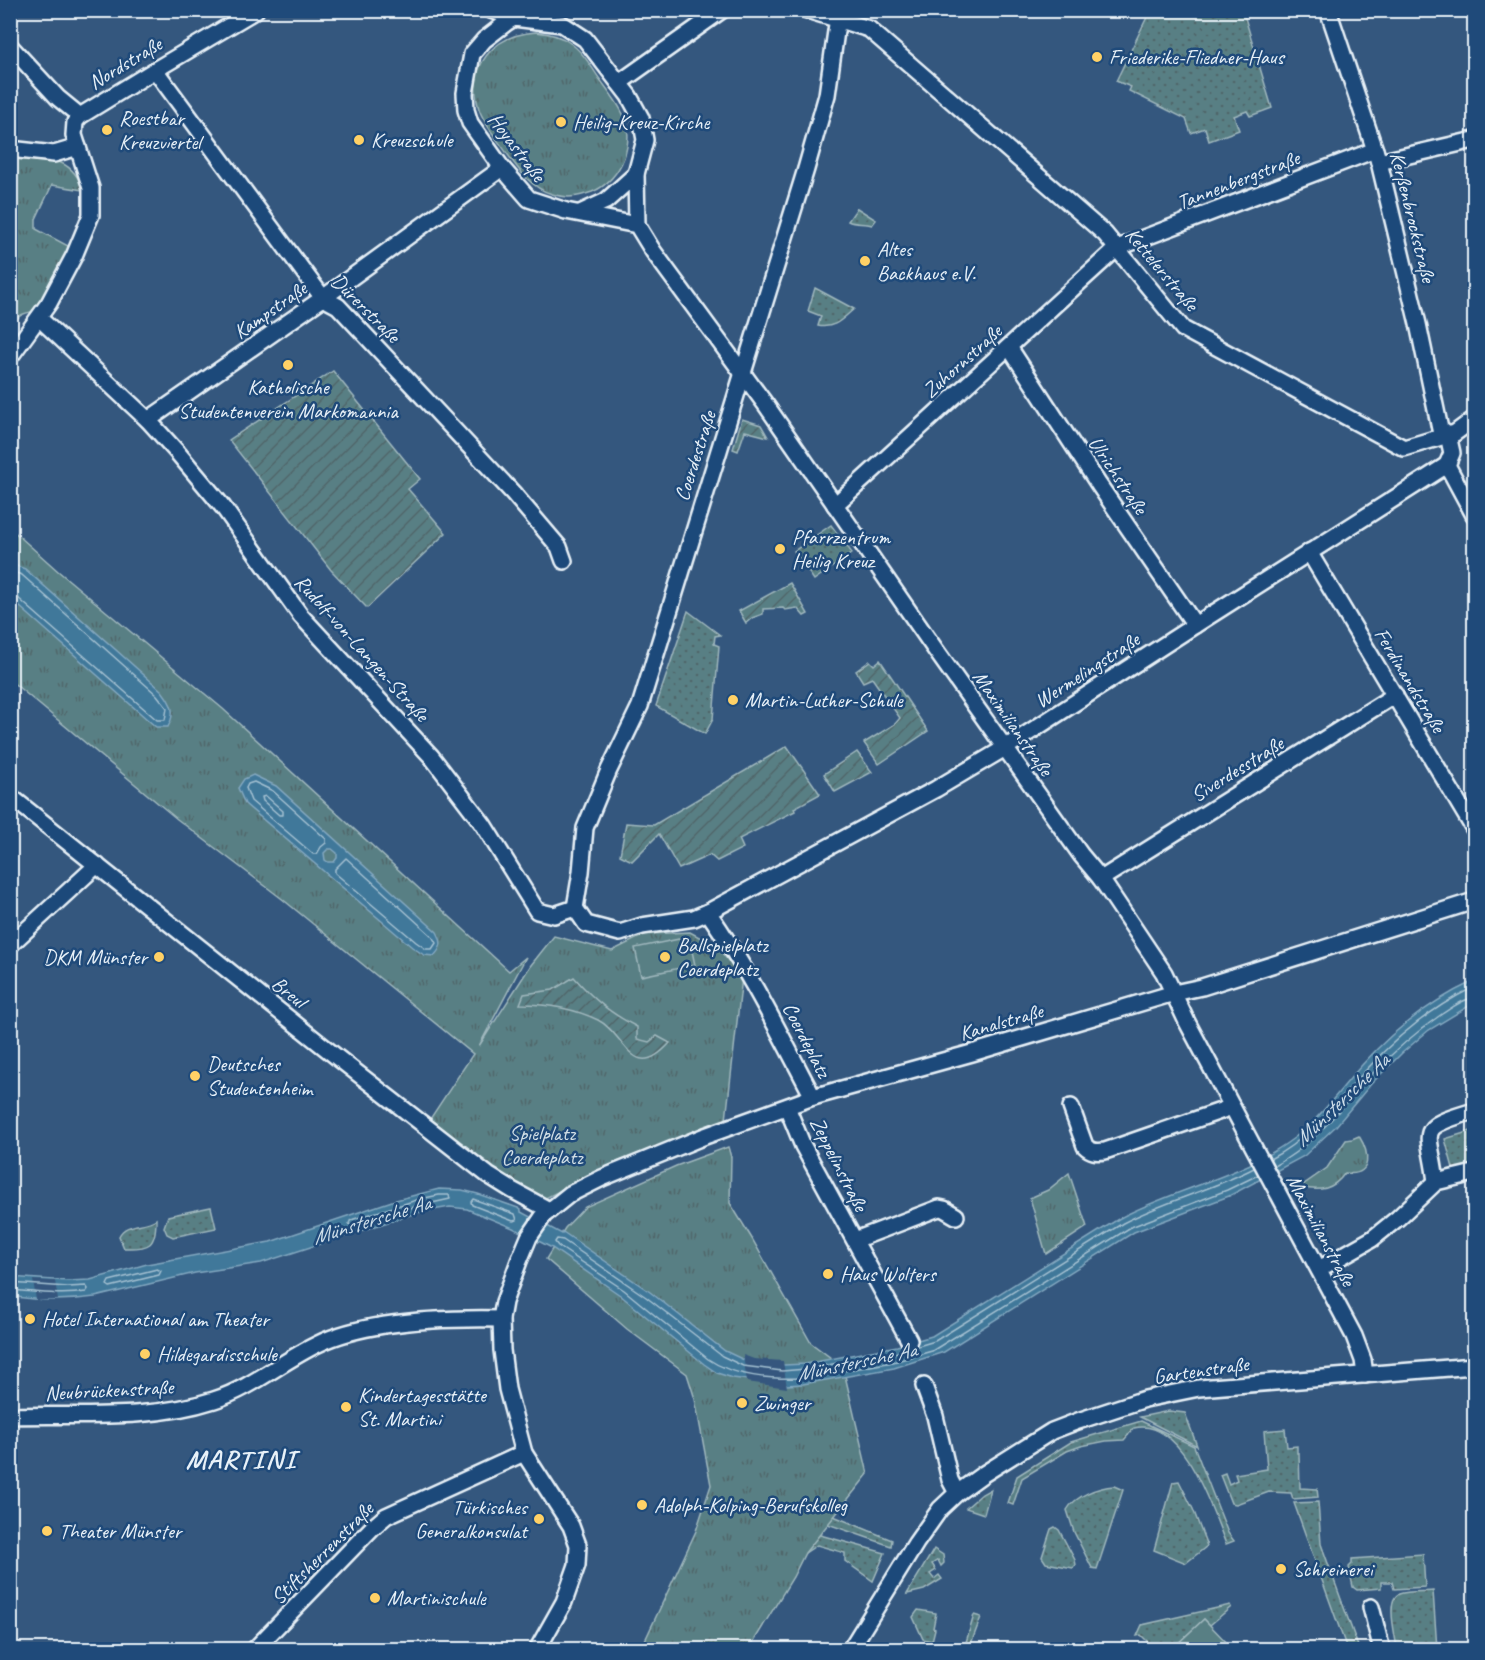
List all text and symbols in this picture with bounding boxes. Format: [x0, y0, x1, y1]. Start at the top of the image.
street label: Nordstraße [84, 30, 168, 95]
place label: Friederike-Fliedner-Haus [1109, 44, 1286, 70]
marker: Friederike-Fliedner-Haus [1090, 50, 1104, 64]
place label: Roestbar Kreuzviertel [119, 105, 204, 155]
street label: Hoyastraße [483, 107, 553, 189]
place label: Heilig-Kreuz-Kirche [573, 109, 710, 135]
marker: Heilig-Kreuz-Kirche [554, 115, 568, 129]
marker: Roestbar Kreuzviertel [100, 123, 114, 137]
place label: Kreuzschule [371, 127, 455, 153]
marker: Kreuzschule [352, 133, 366, 147]
street label: Tannenbergstraße [1173, 144, 1305, 215]
street label: Kerßenbrockstraße [1384, 149, 1442, 287]
street label: Kettelerstraße [1120, 222, 1206, 318]
place label: Altes Backhaus e.V. [877, 236, 976, 286]
marker: Altes Backhaus e.V. [858, 254, 872, 268]
street label: Dürerstraße [326, 268, 408, 350]
street label: Kampstraße [228, 274, 314, 345]
street label: Zuhornstraße [917, 317, 1009, 403]
marker: Katholische Studentenverein Markomannia [281, 358, 295, 372]
place label: Katholische Studentenverein Markomannia [178, 374, 399, 424]
street label: Coerdestraße [668, 406, 722, 504]
street label: Ulrichstraße [1082, 431, 1155, 521]
place label: Pfarrzentrum Heilig Kreuz [792, 524, 891, 574]
marker: Pfarrzentrum Heilig Kreuz [773, 542, 787, 556]
street label: Rudolf-von-Langen-Straße [289, 569, 436, 728]
street label: Ferdinandstraße [1369, 623, 1453, 739]
street label: Wermelingstraße [1030, 625, 1146, 714]
street label: Maximilianstraße [967, 665, 1060, 783]
place label: Martin-Luther-Schule [745, 687, 904, 713]
marker: Martin-Luther-Schule [726, 693, 740, 707]
street label: Siverdesstraße [1186, 729, 1290, 808]
place label: Ballspielplatz Coerdeplatz [677, 932, 769, 982]
place label: DKM Münster [43, 944, 149, 970]
marker: DKM Münster [152, 950, 166, 964]
marker: Ballspielplatz Coerdeplatz [658, 950, 672, 964]
street label: Breul [267, 970, 314, 1016]
street label: Kanalstraße [956, 997, 1048, 1046]
street label: Coerdeplatz [777, 998, 838, 1083]
water label: Münstersche Aa [1288, 1045, 1398, 1152]
place label: Deutsches Studentenheim [207, 1051, 314, 1101]
marker: Deutsches Studentenheim [188, 1069, 202, 1083]
street label: Zeppelinstraße [804, 1112, 875, 1217]
park label: Spielplatz Coerdeplatz [501, 1120, 584, 1170]
street label: Maximilianstraße [1281, 1170, 1362, 1292]
water label: Münstersche Aa [309, 1188, 437, 1251]
place label: Haus Wolters [840, 1261, 937, 1287]
marker: Haus Wolters [821, 1267, 835, 1281]
place label: Hotel International am Theater [42, 1306, 271, 1332]
marker: Hotel International am Theater [23, 1312, 37, 1326]
water label: Münstersche Aa [794, 1335, 922, 1388]
place label: Hildegardisschule [157, 1341, 278, 1367]
marker: Hildegardisschule [138, 1347, 152, 1361]
street label: Gartenstraße [1152, 1350, 1252, 1390]
street label: Neubrückenstraße [44, 1374, 176, 1406]
place label: Kindertagesstätte St. Martini [358, 1382, 488, 1432]
place label: Zwinger [754, 1390, 813, 1416]
marker: Zwinger [735, 1396, 749, 1410]
marker: Kindertagesstätte St. Martini [339, 1400, 353, 1414]
district label: MARTINI [186, 1442, 301, 1476]
place label: Adolph-Kolping-Berufskolleg [654, 1492, 849, 1518]
place label: Türkisches Generalkonsulat [415, 1494, 529, 1544]
street label: Stiftsherrenstraße [265, 1495, 380, 1610]
marker: Adolph-Kolping-Berufskolleg [635, 1498, 649, 1512]
marker: Türkisches Generalkonsulat [532, 1512, 546, 1526]
place label: Theater Münster [59, 1518, 184, 1544]
marker: Theater Münster [40, 1524, 54, 1538]
place label: Schreinerei [1293, 1556, 1376, 1582]
marker: Schreinerei [1274, 1562, 1288, 1576]
place label: Martinischule [387, 1585, 487, 1611]
marker: Martinischule [368, 1591, 382, 1605]

